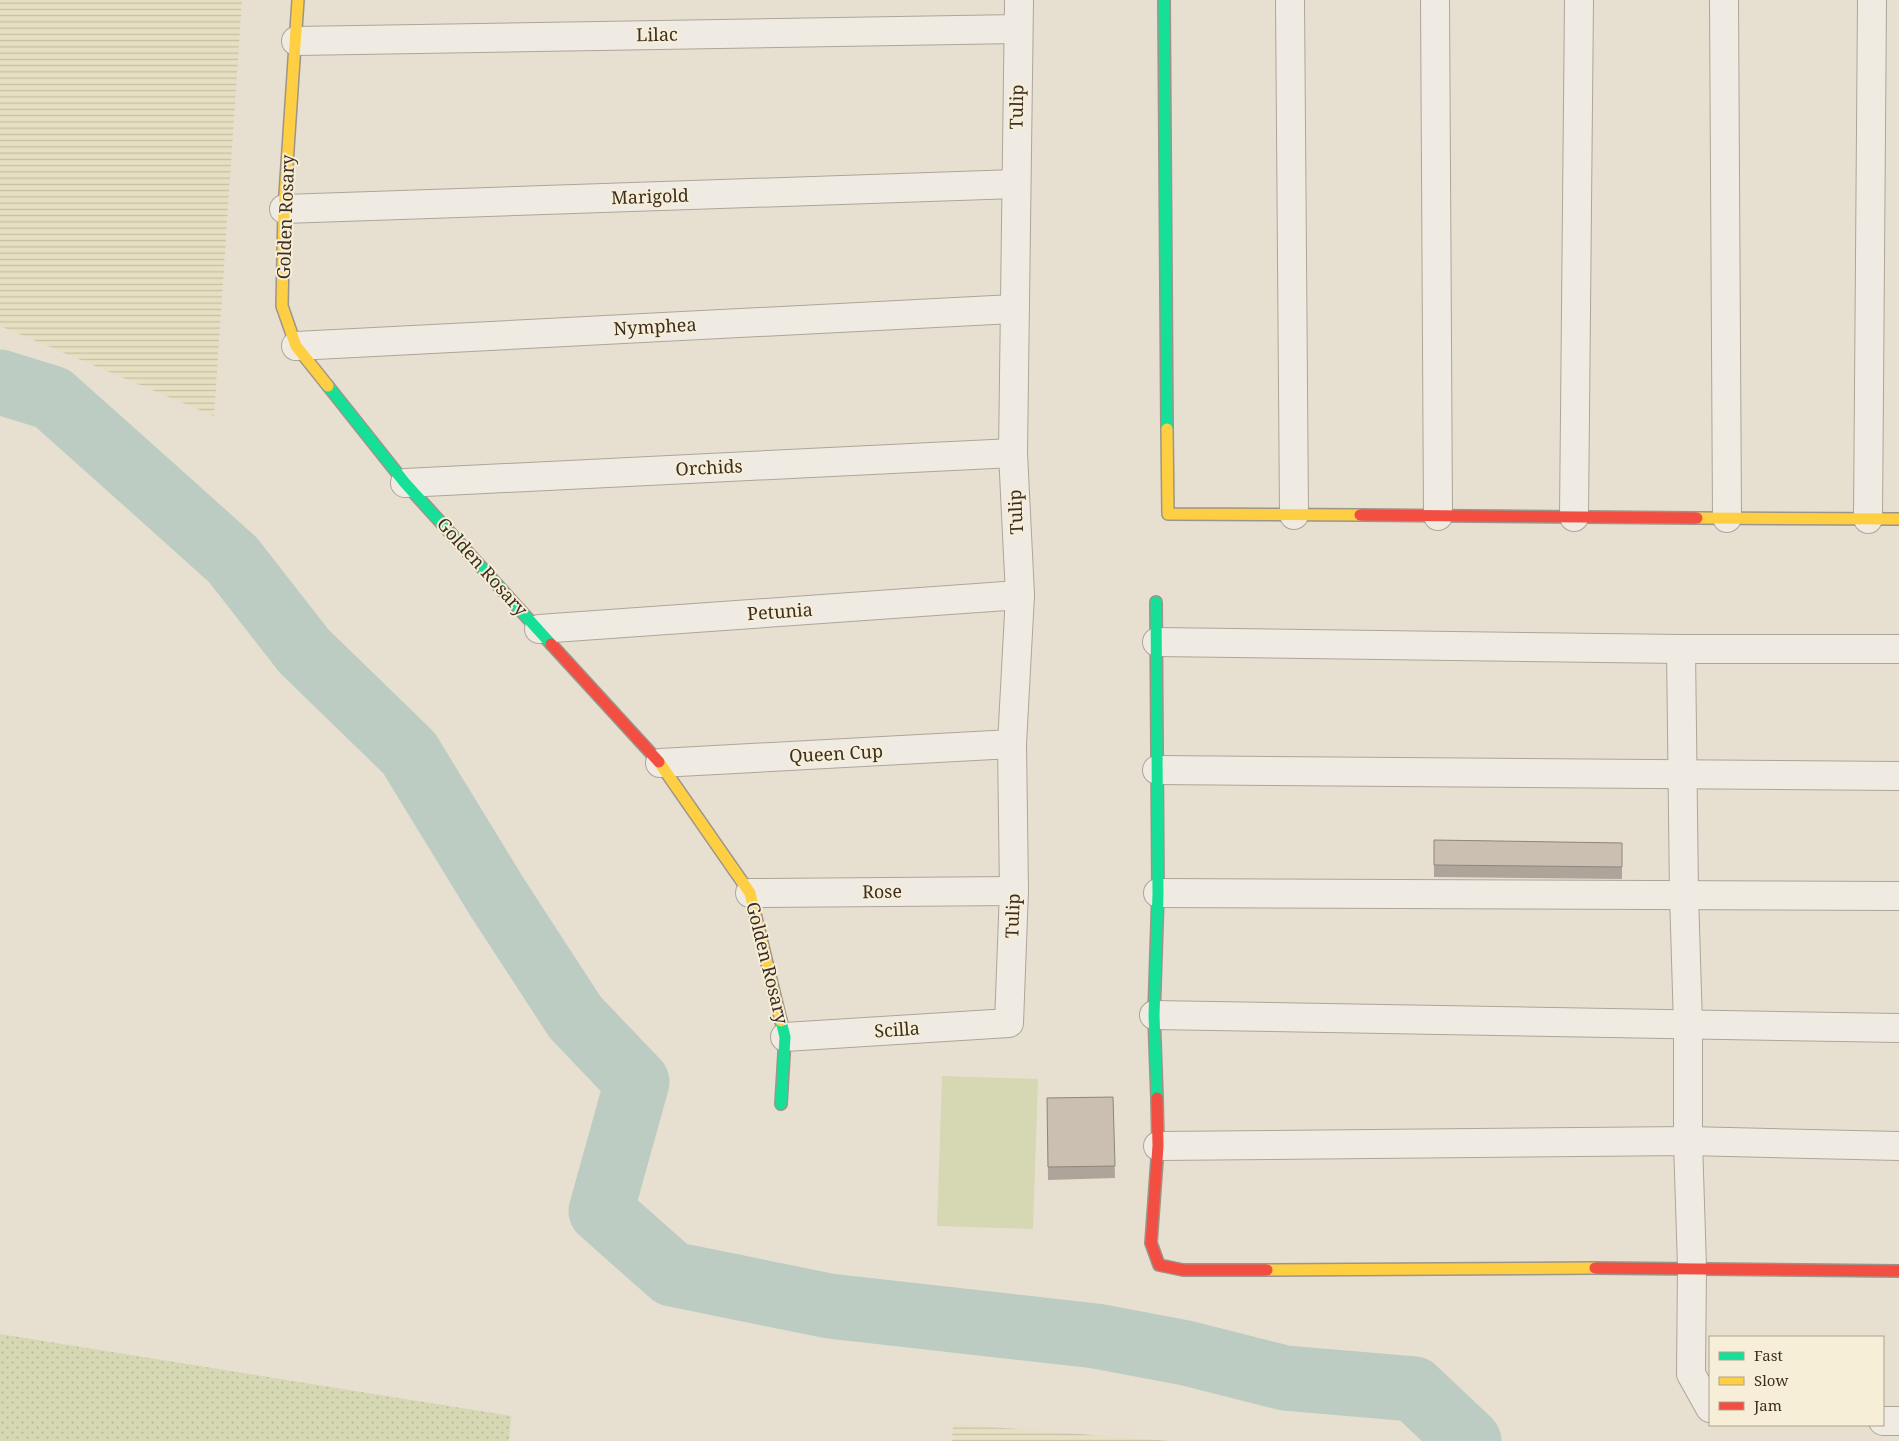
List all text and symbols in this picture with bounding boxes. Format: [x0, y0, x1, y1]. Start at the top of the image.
street label: Lilac [636, 22, 678, 46]
street label: Tulip [1004, 84, 1028, 130]
street label: Golden Rosary [271, 153, 299, 280]
street label: Marigold [611, 183, 689, 209]
street label: Nymphea [613, 312, 697, 340]
street label: Orchids [675, 453, 743, 481]
street label: Tulip [1002, 489, 1028, 535]
street label: Golden Rosary [432, 512, 534, 621]
street label: Petunia [746, 597, 814, 625]
street label: Queen Cup [788, 739, 883, 767]
street label: Rose [862, 879, 902, 903]
street label: Tulip [999, 893, 1025, 939]
street label: Golden Rosary [741, 899, 795, 1027]
street label: Scilla [873, 1015, 921, 1043]
legend [1709, 1336, 1884, 1426]
text: Fast [1754, 1345, 1783, 1365]
text: Slow [1754, 1370, 1788, 1390]
text: Jam [1753, 1395, 1782, 1415]

